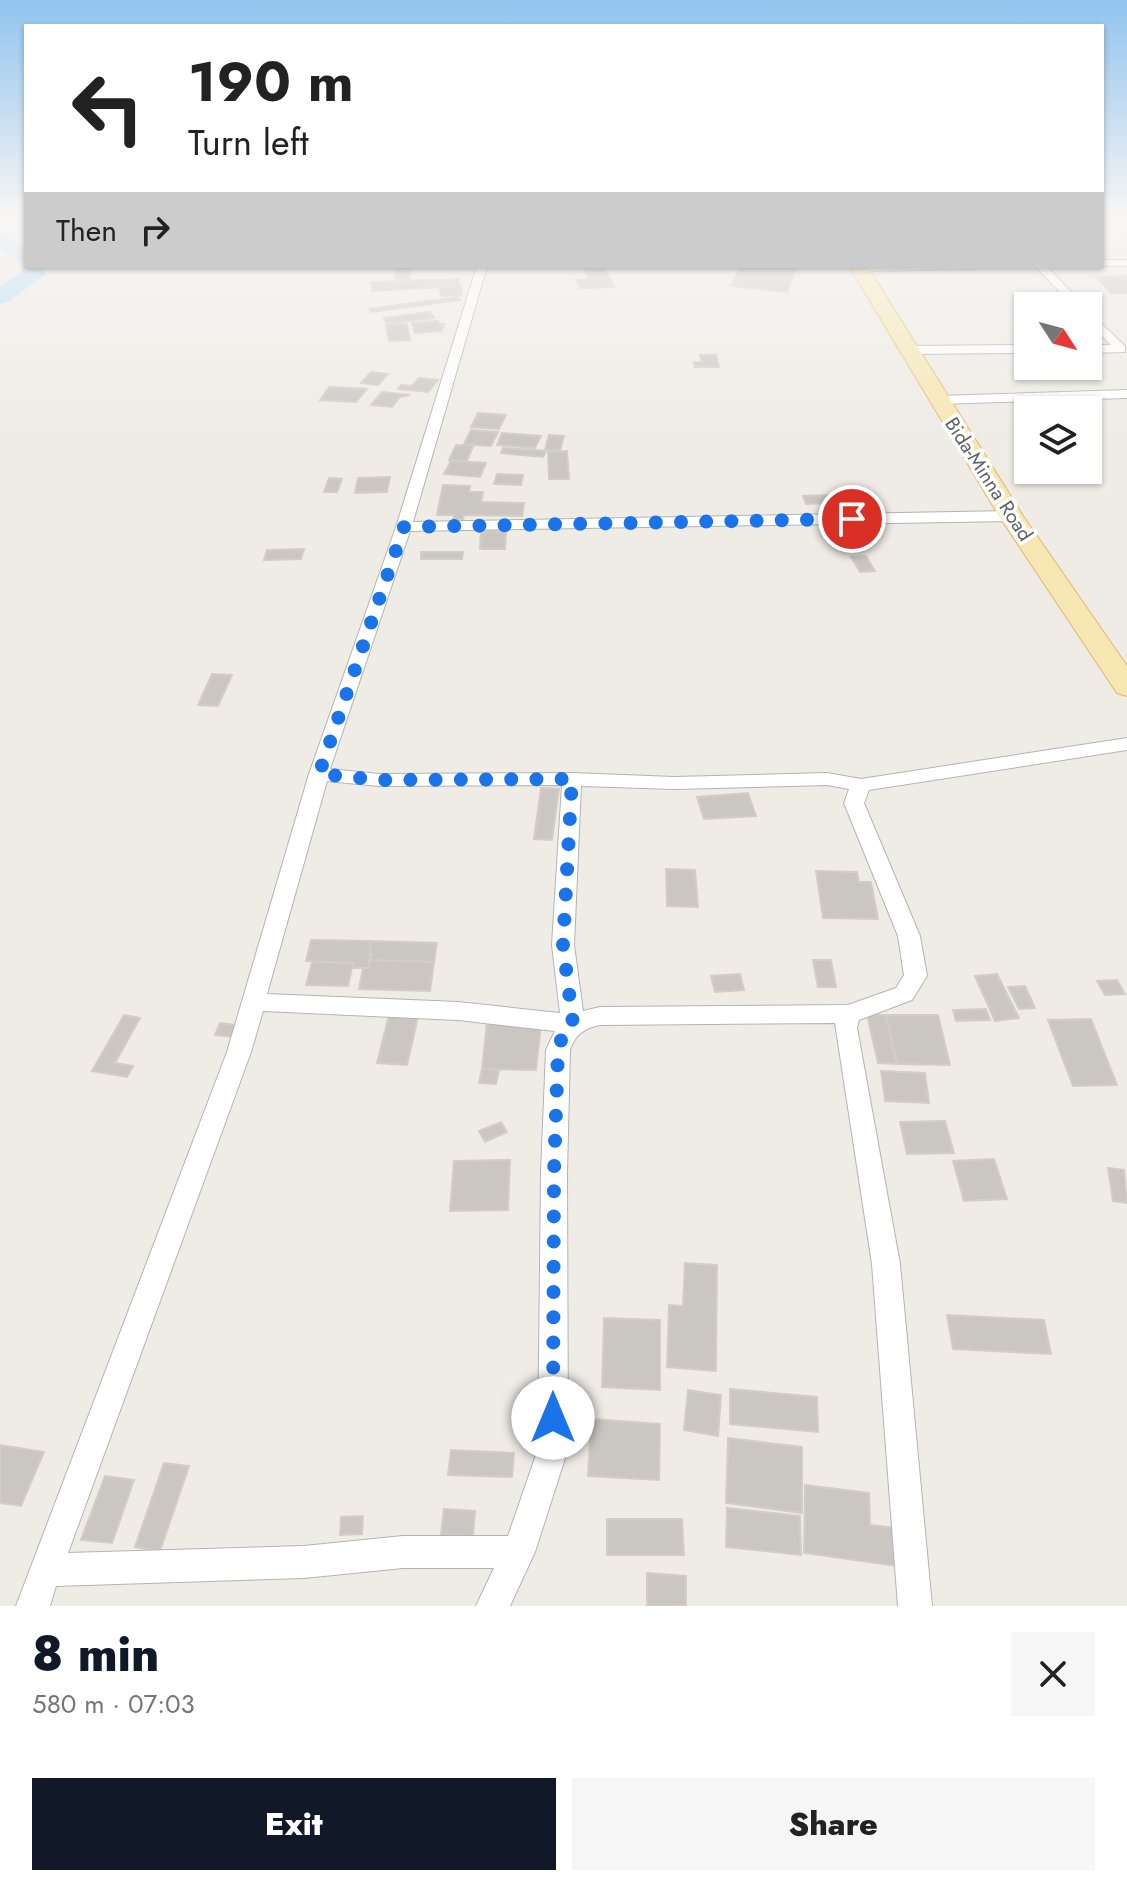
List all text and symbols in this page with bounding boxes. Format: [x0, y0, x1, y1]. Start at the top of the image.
text: 190 m [188, 41, 354, 122]
icon: left [56, 56, 160, 160]
text: Turn left [188, 116, 309, 168]
icon: right [133, 208, 177, 252]
text: Then [56, 209, 117, 252]
north arrow [1014, 292, 1102, 380]
map controls [1014, 292, 1102, 484]
button: layers [1014, 396, 1102, 484]
street label: Bida-Minna Road [938, 412, 1040, 547]
pin [818, 485, 886, 553]
icon: arrive [830, 497, 874, 541]
position arrow [511, 1376, 595, 1460]
text: 8 min [32, 1620, 159, 1689]
button: close [1011, 1632, 1095, 1716]
text: 580 m · 07:03 [32, 1685, 195, 1723]
button: Exit [32, 1778, 556, 1870]
button: Share [572, 1778, 1095, 1870]

